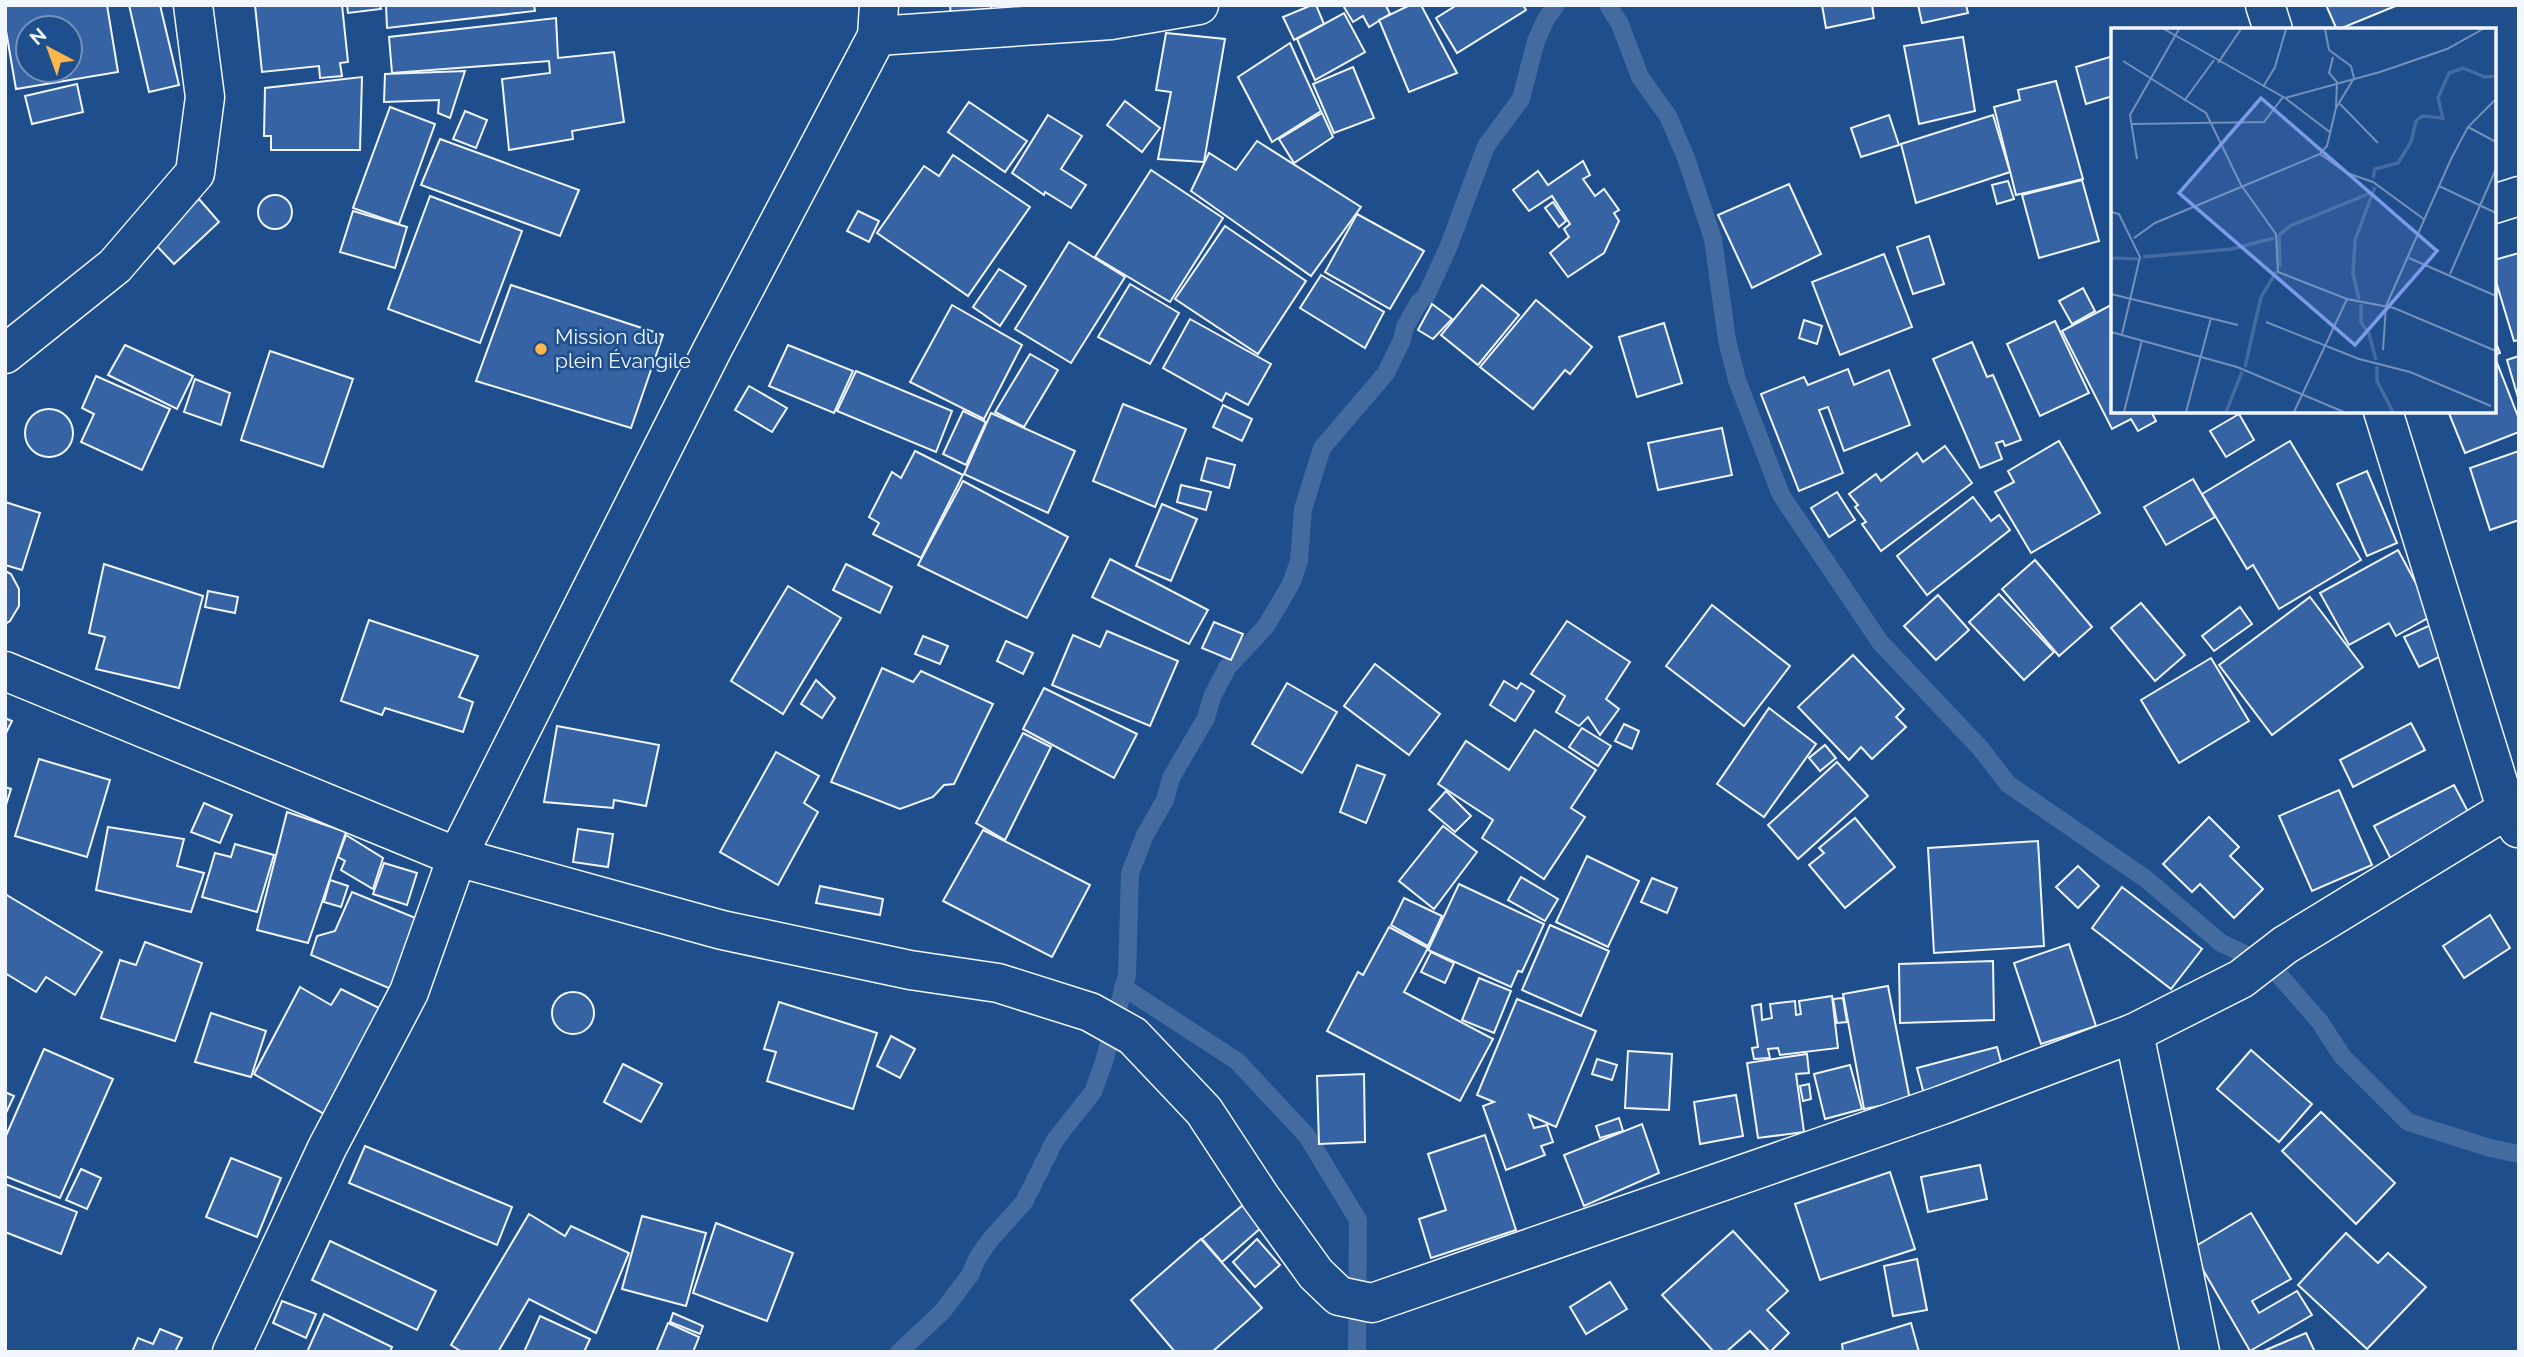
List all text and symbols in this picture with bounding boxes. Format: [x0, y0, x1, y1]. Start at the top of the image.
north arrow [14, 14, 84, 84]
text: N [25, 23, 51, 49]
inset map [2111, 28, 2496, 413]
place label: Mission du plein Évangile [555, 324, 691, 373]
marker: Mission du plein Évangile [533, 341, 549, 357]

